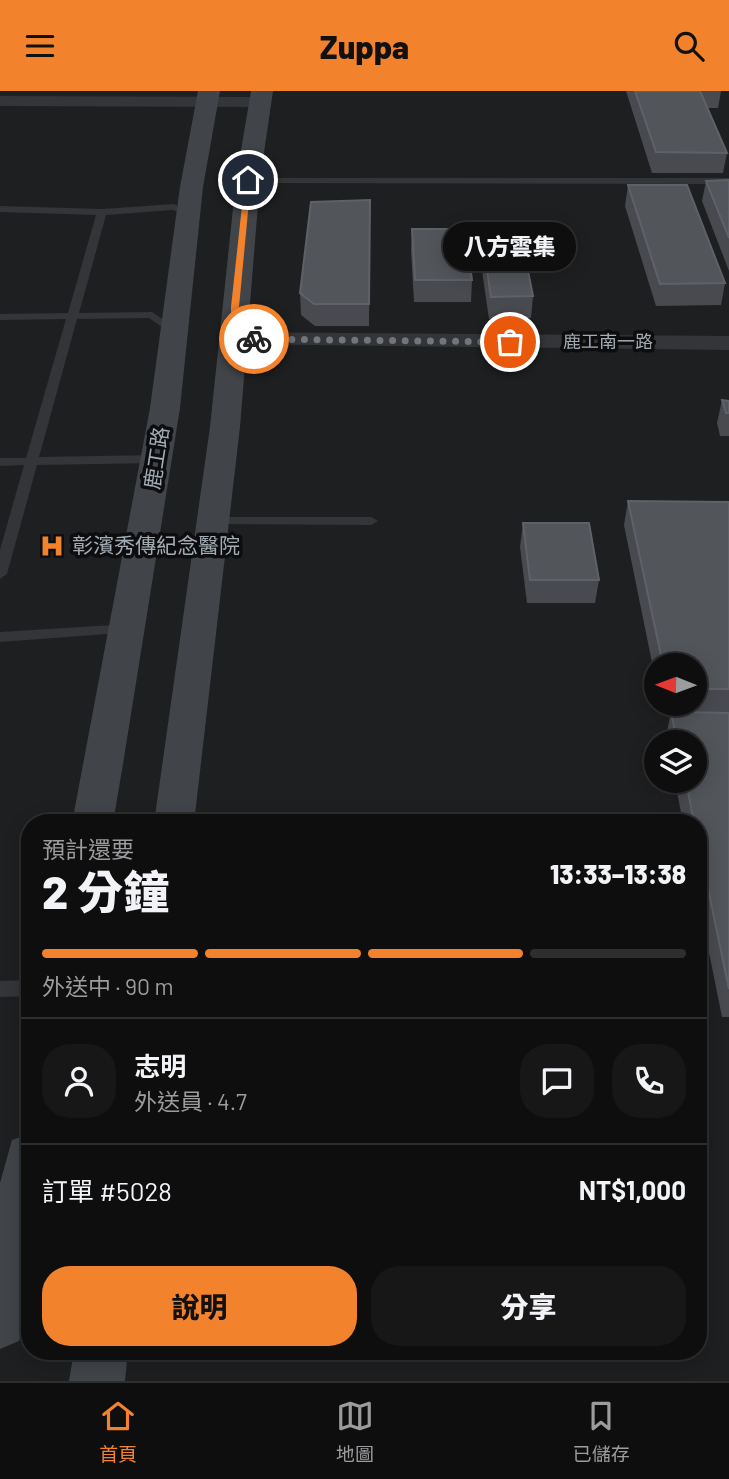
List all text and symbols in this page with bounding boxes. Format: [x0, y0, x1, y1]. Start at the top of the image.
icon: menu [21, 27, 59, 65]
text: Zuppa [320, 27, 409, 65]
icon: search [670, 27, 708, 65]
pin [218, 150, 278, 210]
icon: home [229, 161, 267, 199]
callout: 八方雲集 [444, 223, 576, 272]
text: 八方雲集 [464, 232, 556, 260]
courier [219, 304, 289, 374]
pin [480, 312, 540, 372]
icon: bike [235, 320, 273, 358]
icon: bag [491, 323, 529, 361]
street label: 鹿工南一路 [563, 330, 653, 352]
street label: 鹿工路 [138, 425, 173, 491]
hospital icon: 彰濱秀傳紀念醫院 [38, 532, 66, 560]
place label: 彰濱秀傳紀念醫院 [72, 532, 240, 557]
north arrow [644, 653, 707, 716]
map controls [644, 653, 707, 793]
button: layers [644, 730, 707, 793]
text: 預計還要 [42, 835, 134, 863]
text: 13:33–13:38 [550, 858, 686, 889]
text: 2 分鐘 [42, 863, 169, 918]
text: 外送中 · 90 m [42, 972, 174, 1000]
button: person [42, 1044, 116, 1118]
button: chat [520, 1044, 594, 1118]
button: phone [612, 1044, 686, 1118]
text: 志明 [134, 1050, 186, 1081]
text: 外送員 · 4.7 [134, 1087, 247, 1115]
text: NT$1,000 [579, 1174, 686, 1205]
text: 訂單 #5028 [42, 1175, 172, 1206]
button: 說明 [42, 1266, 357, 1346]
button: 分享 [371, 1266, 686, 1346]
tab: 首頁 [99, 1397, 137, 1466]
tab: 地圖 [336, 1397, 374, 1466]
tab: 已儲存 [573, 1397, 630, 1466]

